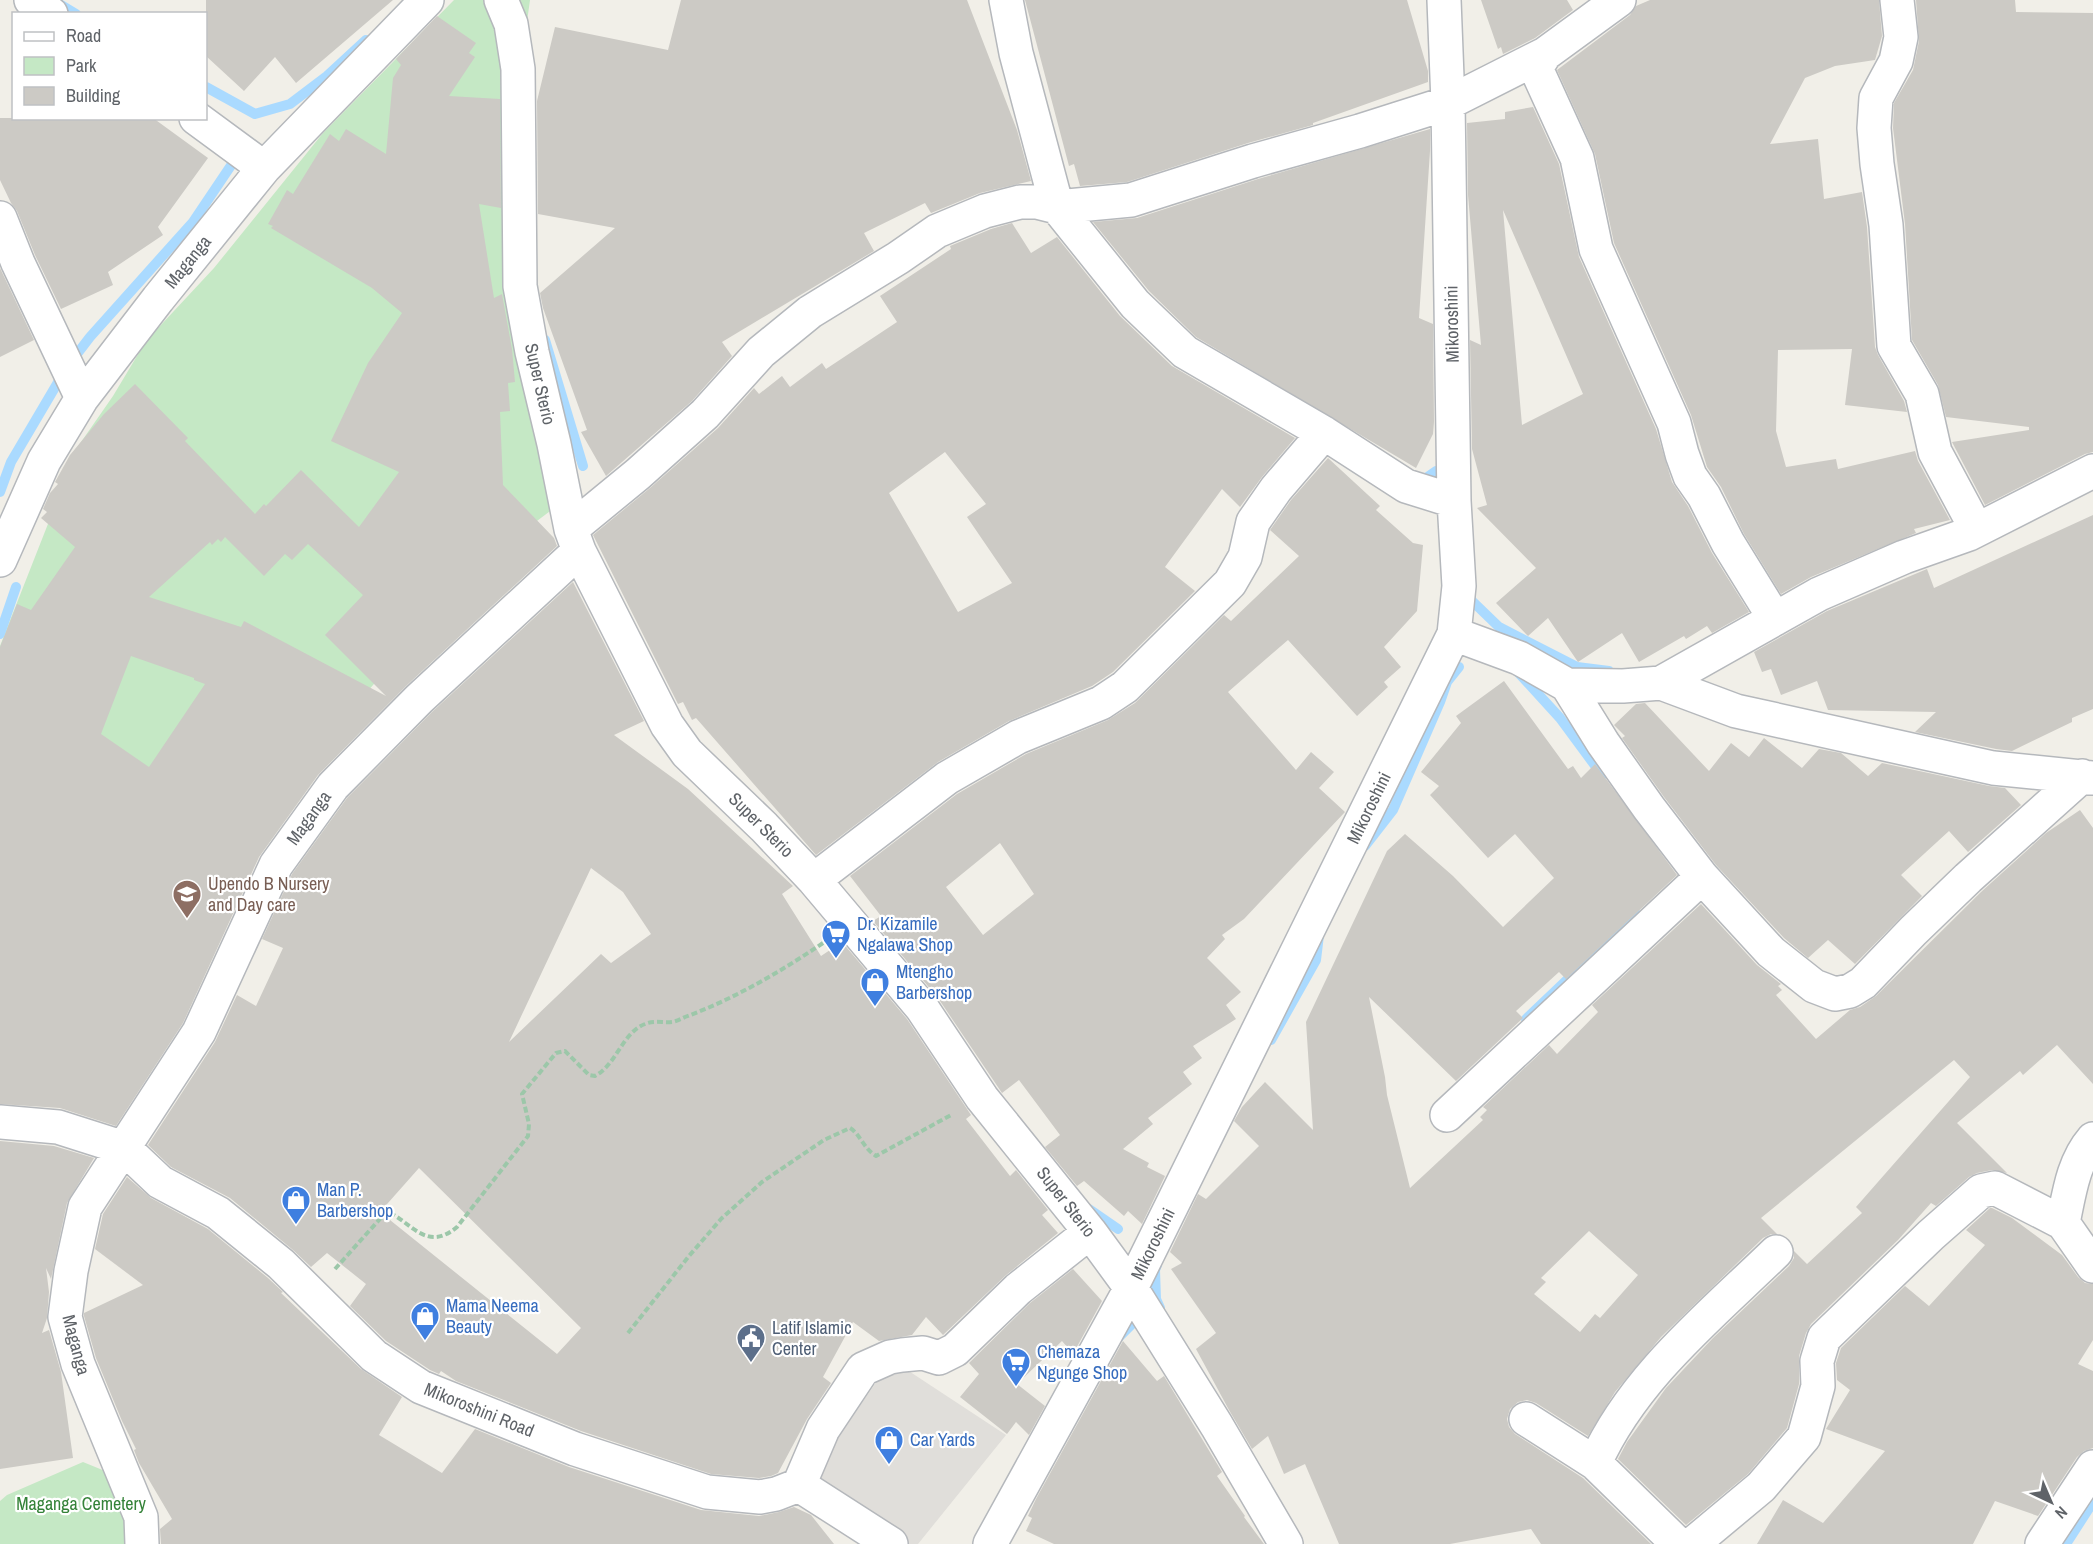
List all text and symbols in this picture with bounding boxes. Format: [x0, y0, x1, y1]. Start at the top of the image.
legend [12, 12, 207, 120]
text: Road [66, 23, 101, 48]
text: Park [66, 53, 97, 78]
text: Building [66, 83, 121, 108]
street label: Maganga [159, 230, 217, 293]
street label: Mikoroshini [1438, 285, 1465, 363]
street label: Super Sterio [519, 341, 562, 427]
street label: Mikoroshini [1340, 768, 1397, 848]
street label: Maganga [280, 785, 337, 850]
street label: Super Sterio [723, 787, 799, 863]
place label: Upendo B Nursery and Day care [208, 871, 330, 917]
school or university icon: Upendo B Nursery and Day care [171, 878, 203, 920]
place label: Dr. Kizamile Ngalawa Shop [857, 911, 953, 957]
supermarket icon: Dr. Kizamile Ngalawa Shop [820, 918, 852, 960]
place label: Mtengho Barbershop [896, 959, 972, 1005]
shop icon: Mtengho Barbershop [859, 966, 891, 1008]
street label: Super Sterio [1031, 1161, 1102, 1242]
place label: Man P. Barbershop [317, 1177, 393, 1223]
shop icon: Man P. Barbershop [280, 1184, 312, 1226]
street label: Mikoroshini [1124, 1204, 1181, 1284]
place label: Mama Neema Beauty [446, 1293, 539, 1339]
shop icon: Mama Neema Beauty [409, 1300, 441, 1342]
street label: Maganga [56, 1312, 97, 1378]
place label: Latif Islamic Center [772, 1315, 852, 1361]
public building icon: Latif Islamic Center [735, 1322, 767, 1364]
place label: Chemaza Ngunge Shop [1037, 1339, 1127, 1385]
supermarket icon: Chemaza Ngunge Shop [1000, 1346, 1032, 1388]
street label: Mikoroshini Road [420, 1376, 538, 1443]
shop icon: Car Yards [873, 1424, 905, 1466]
place label: Car Yards [910, 1427, 975, 1452]
north arrow [2021, 1472, 2081, 1532]
park label: Maganga Cemetery [16, 1491, 146, 1516]
text: N [2050, 1502, 2072, 1524]

